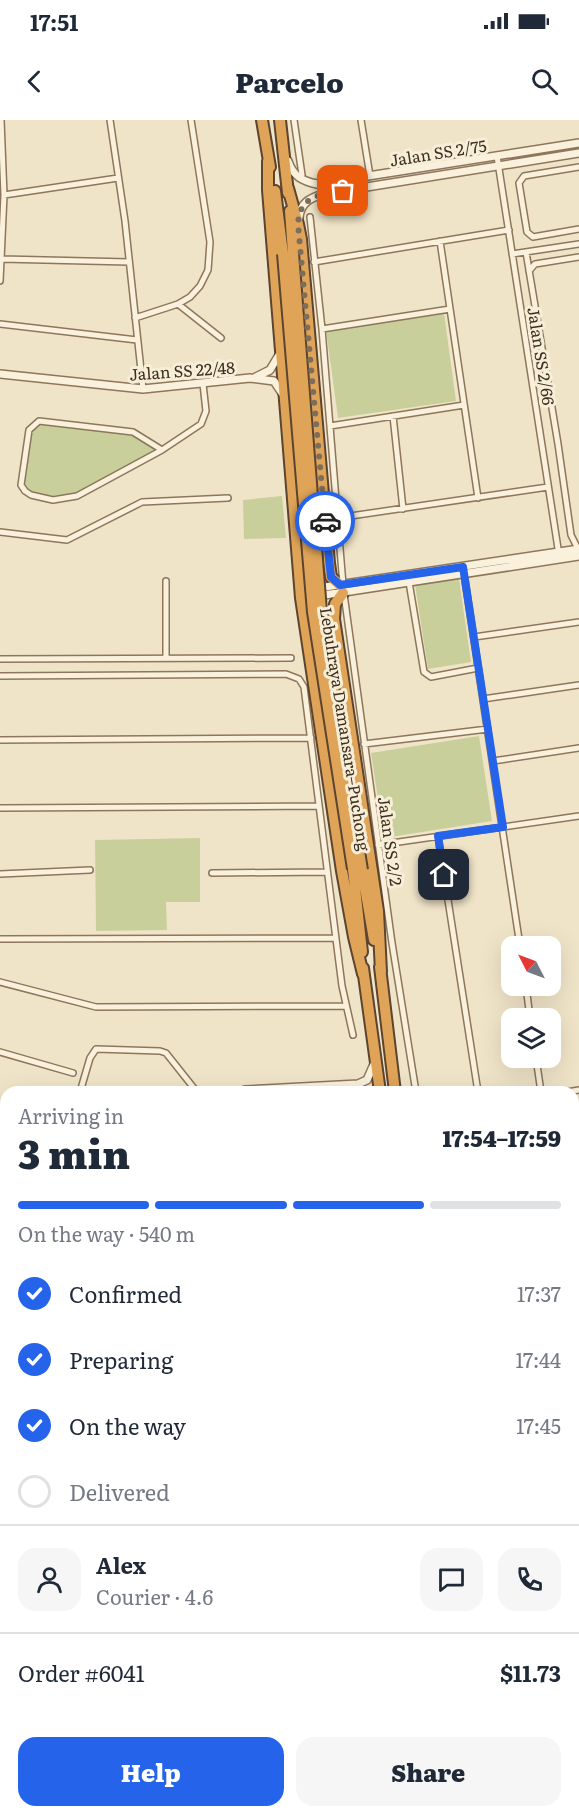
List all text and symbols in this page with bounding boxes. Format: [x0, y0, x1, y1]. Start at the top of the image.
text: 17:51 [30, 5, 78, 38]
text: Parcelo [235, 61, 344, 101]
icon: back [18, 65, 51, 98]
icon: search [528, 65, 561, 98]
street label: Jalan SS 2/75 [388, 133, 488, 171]
pin [317, 165, 368, 216]
icon: bag [326, 174, 359, 207]
street label: Jalan SS 2/66 [522, 305, 562, 407]
street label: Jalan SS 22/48 [128, 354, 236, 386]
courier [295, 491, 355, 551]
icon: car [309, 505, 342, 538]
street label: Lebuhraya Damansara–Puchong [315, 606, 377, 853]
street label: Jalan SS 2/2 [373, 795, 409, 887]
pin [418, 849, 469, 900]
icon: home [427, 858, 460, 891]
north arrow [501, 936, 561, 996]
map controls [501, 936, 561, 1068]
button: layers [501, 1008, 561, 1068]
text: Arriving in [18, 1100, 124, 1130]
text: 17:54–17:59 [442, 1121, 561, 1154]
text: 3 min [18, 1123, 130, 1181]
text: On the way · 540 m [18, 1218, 195, 1248]
icon: check [18, 1277, 51, 1310]
text: Confirmed [69, 1277, 182, 1310]
text: 17:37 [517, 1278, 561, 1308]
icon: check [18, 1343, 51, 1376]
text: Preparing [69, 1343, 173, 1376]
text: 17:44 [515, 1344, 561, 1374]
icon: check [18, 1409, 51, 1442]
text: On the way [69, 1409, 186, 1442]
text: 17:45 [516, 1410, 561, 1440]
text: Delivered [69, 1475, 170, 1508]
button: person [18, 1548, 81, 1611]
text: Alex [96, 1548, 146, 1581]
button: chat [420, 1548, 483, 1611]
button: phone [498, 1548, 561, 1611]
text: Courier · 4.6 [96, 1581, 213, 1611]
text: Order #6041 [18, 1656, 145, 1689]
text: $11.73 [500, 1656, 561, 1689]
button: Help [18, 1737, 284, 1806]
button: Share [296, 1737, 561, 1806]

